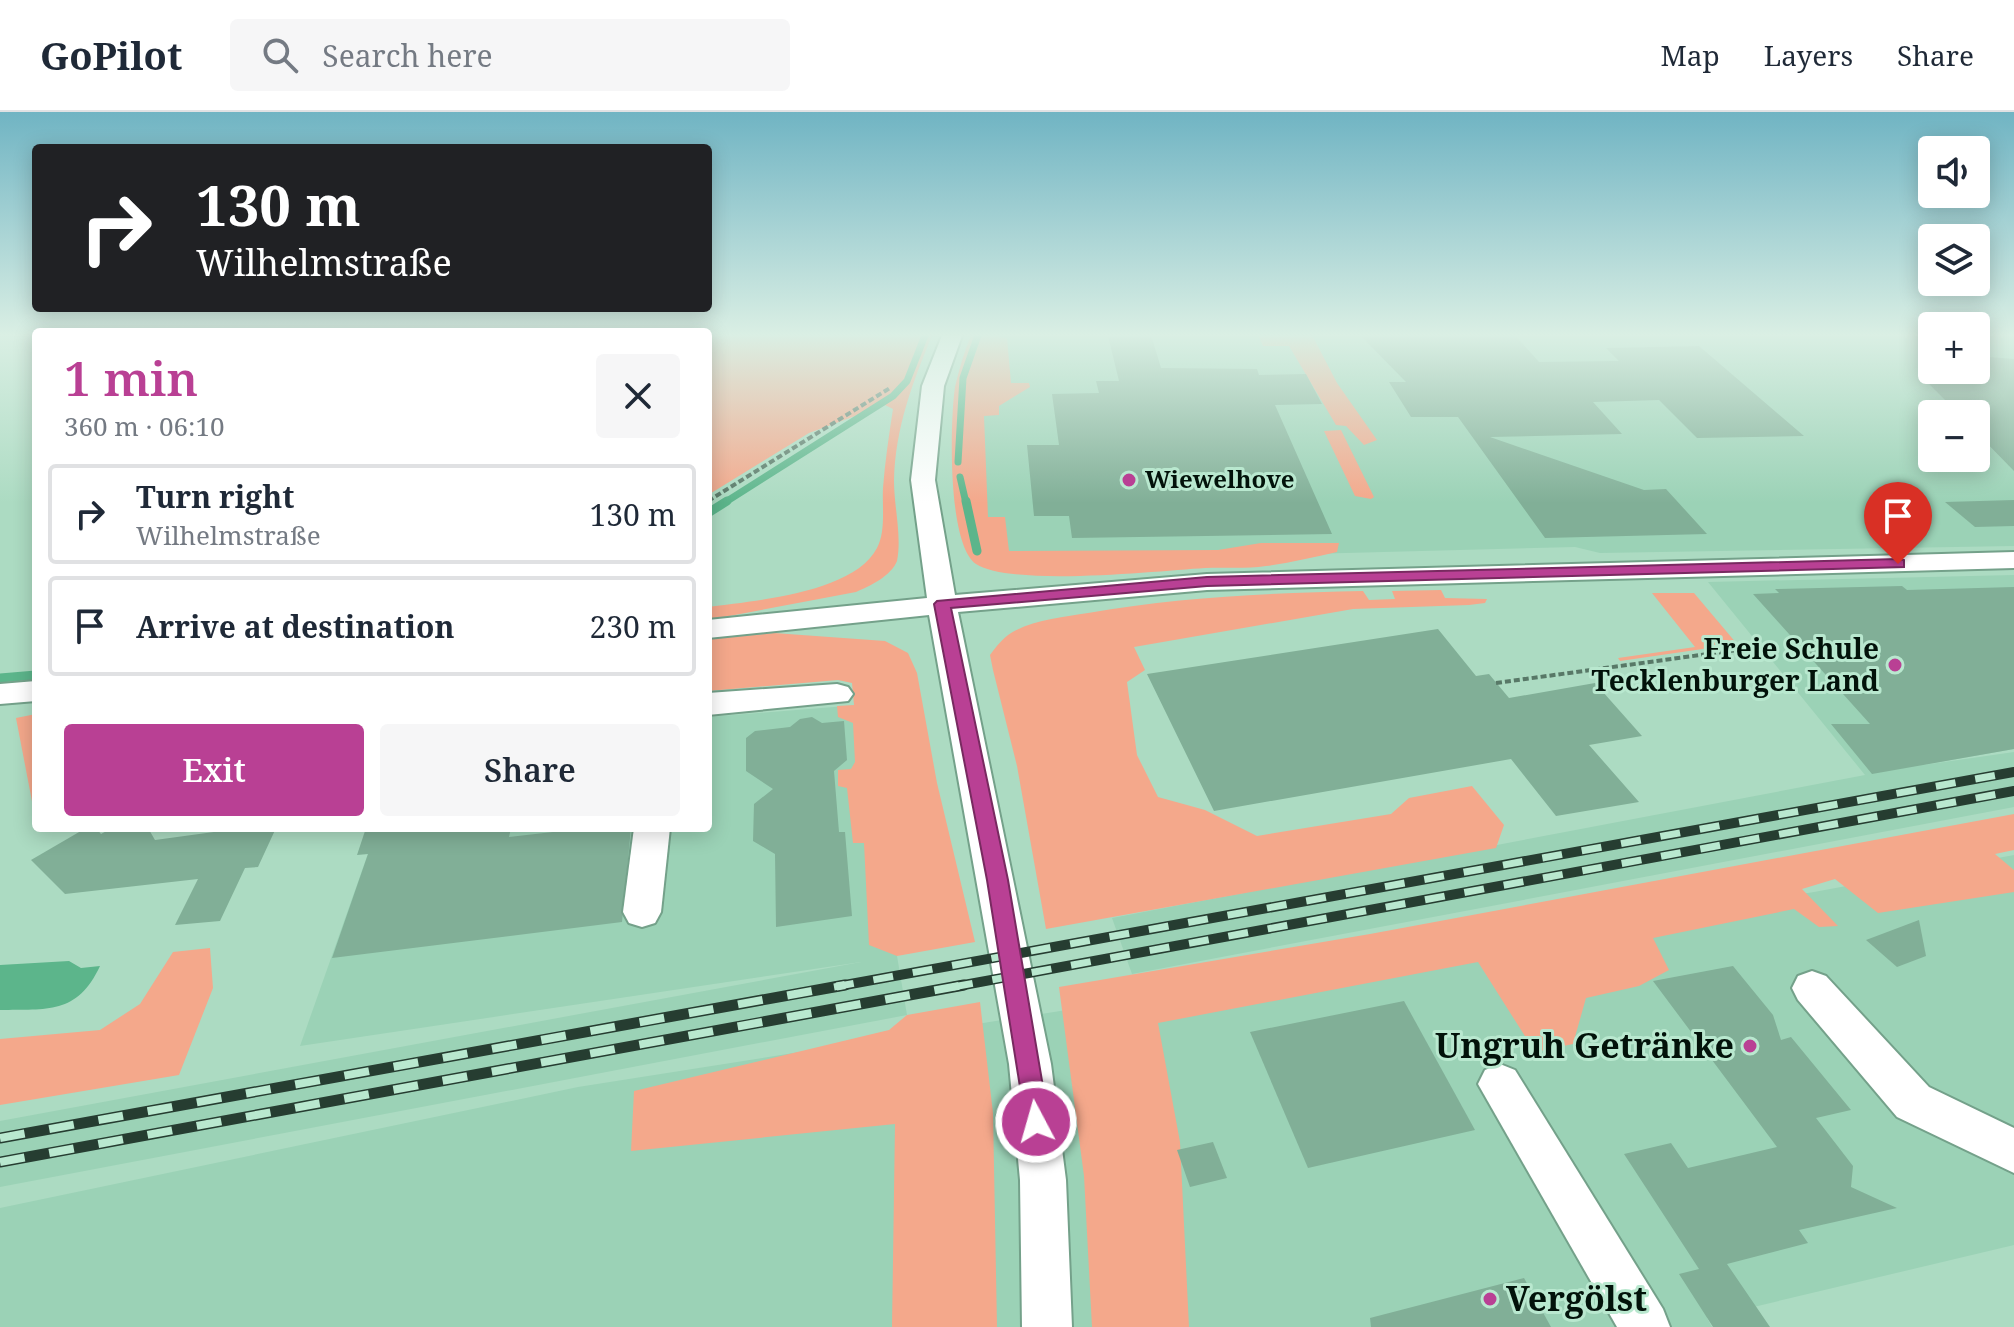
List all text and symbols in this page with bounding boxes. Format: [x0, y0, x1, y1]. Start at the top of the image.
search box [230, 19, 790, 91]
text: GoPilot [40, 29, 182, 81]
icon: search [258, 33, 302, 77]
text: Search here [322, 35, 493, 76]
text: Map [1661, 36, 1720, 74]
text: Layers [1764, 36, 1853, 74]
text: Share [1897, 36, 1974, 74]
map controls [1918, 136, 1990, 472]
button: sound [1918, 136, 1990, 208]
text: 130 m [196, 166, 361, 242]
icon: right [64, 176, 168, 280]
button: layers [1918, 224, 1990, 296]
text: Wilhelmstraße [196, 238, 452, 287]
button: + [1918, 312, 1990, 384]
text: 1 min [64, 345, 198, 410]
button: close [596, 354, 680, 438]
button: − [1918, 400, 1990, 472]
text: 360 m · 06:10 [64, 408, 225, 444]
place label: Wiewelhove [1145, 462, 1295, 495]
marker: Wiewelhove [1120, 471, 1138, 489]
text: Turn right [136, 476, 294, 517]
pin [1864, 482, 1932, 564]
icon: right [68, 492, 112, 536]
text: 130 m [590, 494, 676, 535]
icon: arrive [1876, 494, 1920, 538]
text: Wilhelmstraße [136, 517, 321, 553]
icon: arrive [68, 604, 112, 648]
text: Arrive at destination [136, 606, 455, 647]
text: 230 m [590, 606, 676, 647]
place label: Freie Schule Tecklenburger Land [1592, 629, 1879, 699]
marker: Freie Schule Tecklenburger Land [1886, 656, 1904, 674]
button: Exit [64, 724, 364, 816]
button: Share [380, 724, 680, 816]
place label: Ungruh Getränke [1435, 1022, 1734, 1068]
marker: Ungruh Getränke [1741, 1037, 1759, 1055]
position arrow [994, 1080, 1078, 1164]
place label: Vergölst [1506, 1275, 1647, 1321]
marker: Vergölst [1481, 1290, 1499, 1308]

